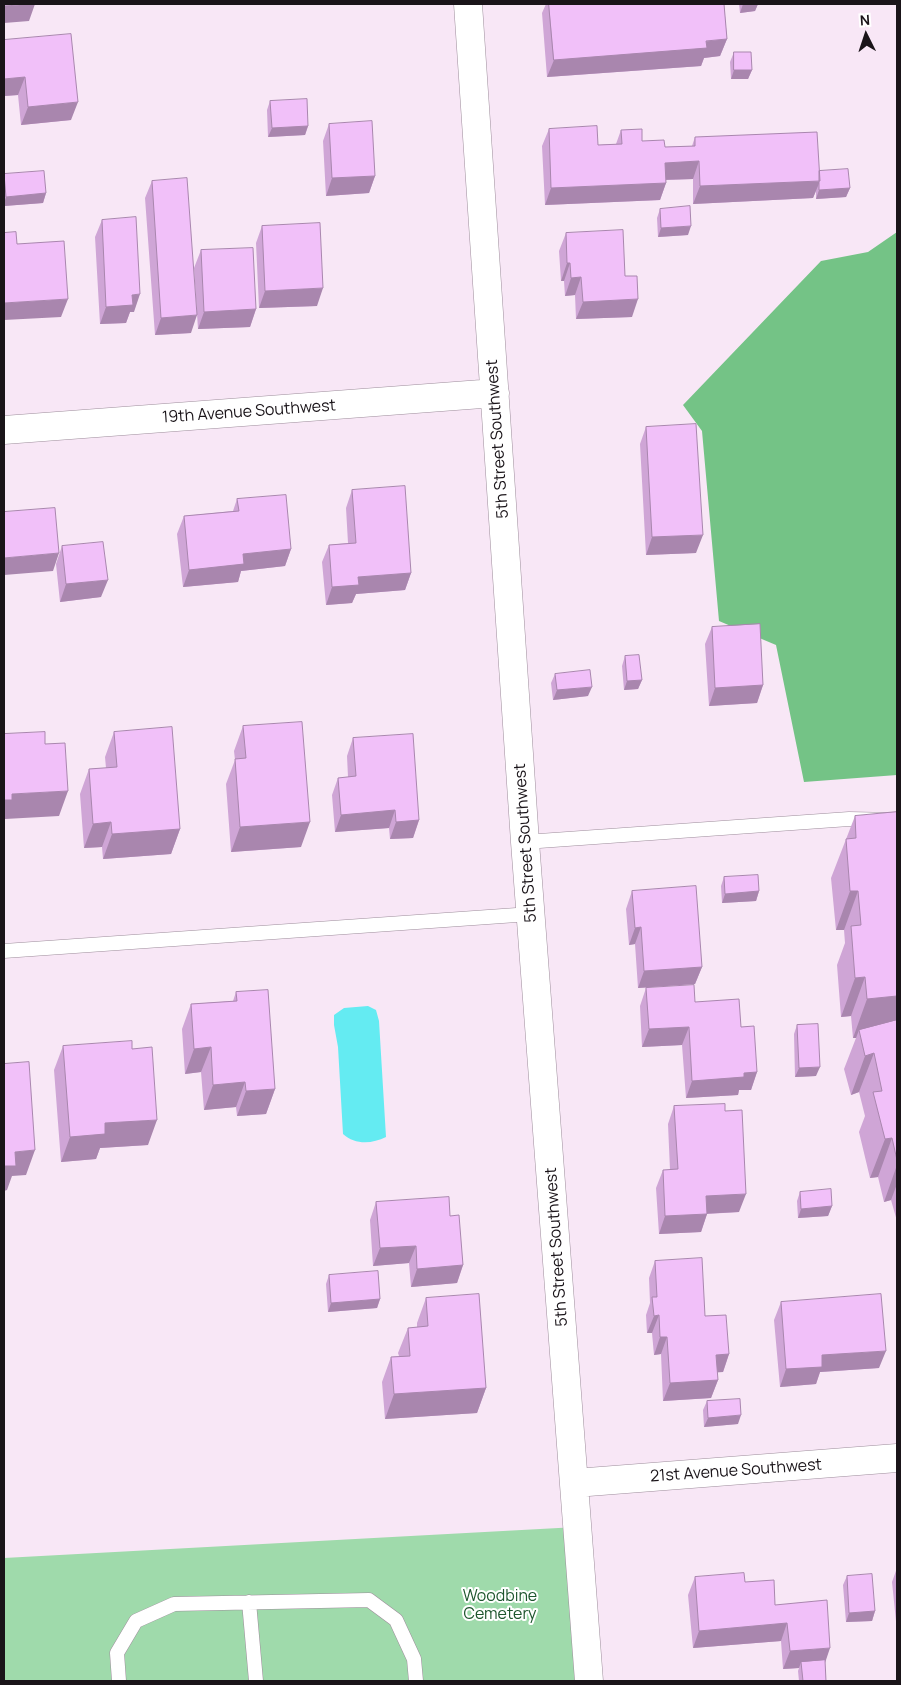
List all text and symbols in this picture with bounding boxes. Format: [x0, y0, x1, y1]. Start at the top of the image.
north arrow [841, 10, 891, 60]
text: N [859, 10, 871, 29]
street label: 5th Street Southwest [483, 359, 513, 519]
street label: 19th Avenue Southwest [161, 396, 337, 428]
street label: 5th Street Southwest [511, 763, 541, 923]
street label: 5th Street Southwest [542, 1167, 572, 1327]
street label: 21st Avenue Southwest [649, 1455, 823, 1487]
park label: Woodbine Cemetery [463, 1587, 537, 1625]

